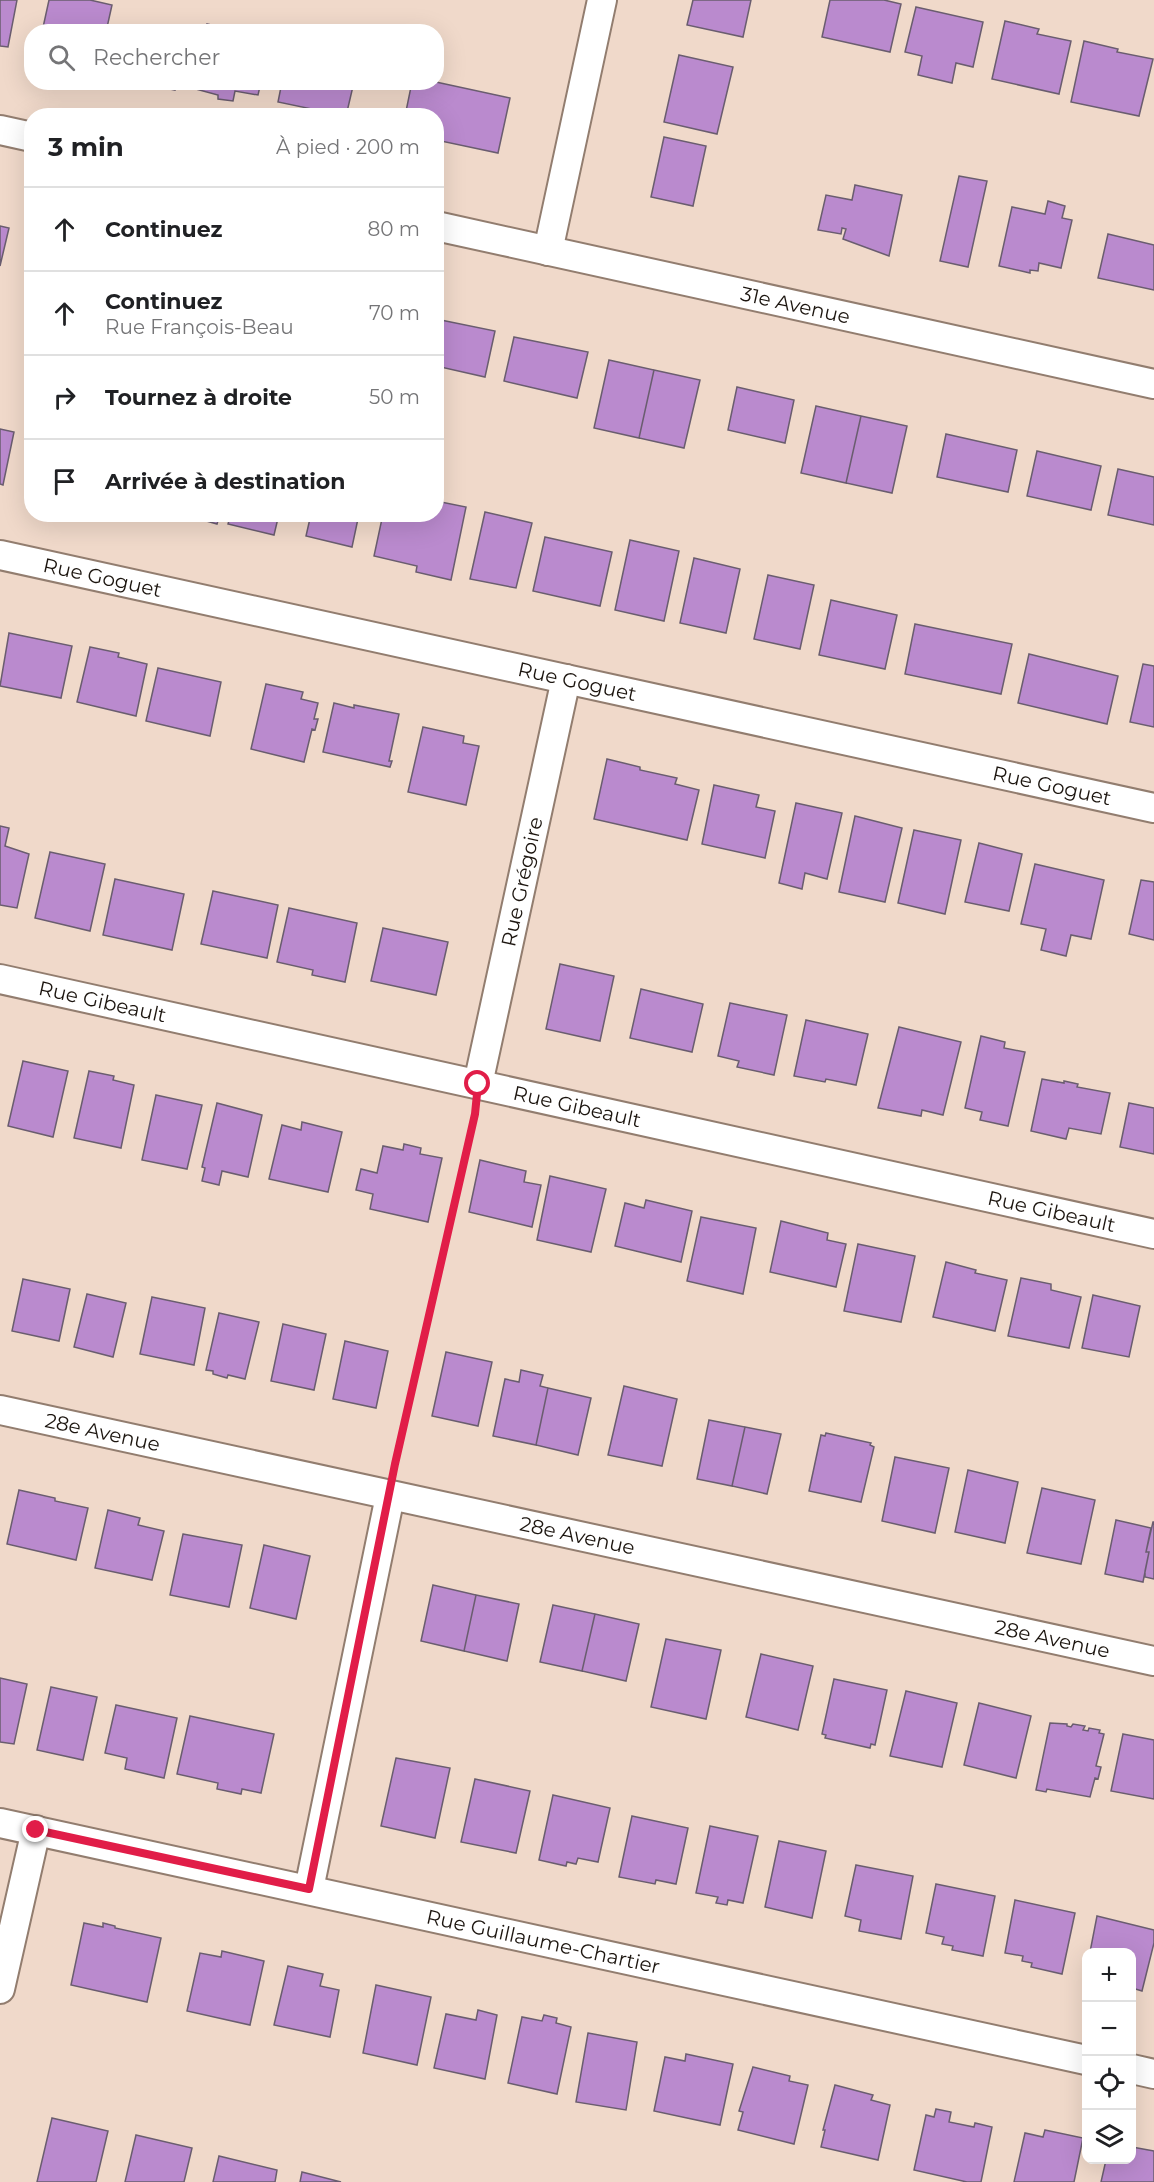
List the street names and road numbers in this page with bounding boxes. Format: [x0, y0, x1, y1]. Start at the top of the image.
street label: 31e Avenue [738, 281, 852, 329]
street label: Rue Goguet [41, 553, 164, 602]
street label: Rue Goguet [516, 657, 639, 706]
street label: Rue Goguet [991, 761, 1114, 810]
street label: Rue Grégoire [496, 815, 548, 949]
street label: Rue Gibeault [36, 976, 169, 1027]
street label: Rue Gibeault [511, 1081, 643, 1132]
street label: Rue Gibeault [986, 1186, 1118, 1237]
street label: 28e Avenue [43, 1408, 162, 1456]
street label: 28e Avenue [518, 1511, 637, 1560]
street label: 28e Avenue [993, 1615, 1112, 1663]
street label: Rue Guillaume-Chartier [424, 1904, 662, 1979]

